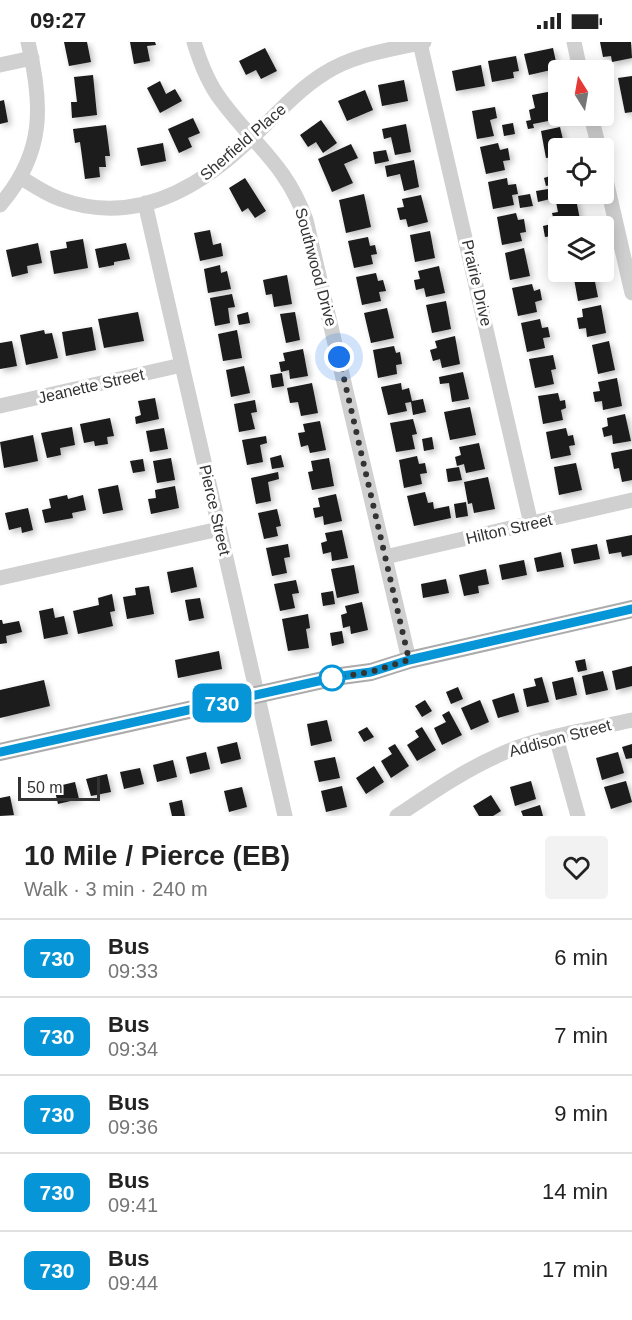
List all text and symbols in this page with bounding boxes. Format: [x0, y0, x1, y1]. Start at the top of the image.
text: 09:27 [30, 8, 86, 33]
north arrow [548, 60, 614, 126]
map controls [548, 60, 614, 282]
street label: Sherfield Place [197, 100, 289, 184]
button: locate [548, 138, 614, 204]
street label: Southwood Drive [292, 206, 340, 328]
button: layers [548, 216, 614, 282]
street label: Prairie Drive [459, 238, 495, 328]
your location [324, 342, 354, 372]
street label: Jeanette Street [36, 365, 146, 406]
street label: Pierce Street [196, 463, 234, 558]
street label: Hilton Street [464, 511, 554, 547]
unlabelled marker [319, 665, 345, 691]
line badge: 730 [188, 684, 256, 722]
text: 730 [204, 692, 240, 715]
street label: Addison Street [507, 716, 613, 760]
scale bar [18, 774, 100, 802]
text: 50 m [27, 779, 63, 796]
button: heart [545, 836, 608, 899]
text: 10 Mile / Pierce (EB) [24, 840, 290, 871]
text: Walk · 3 min · 240 m [24, 878, 208, 900]
text: Bus [108, 934, 150, 959]
text: 6 min [554, 945, 608, 970]
text: 730 [39, 947, 75, 970]
text: 09:33 [108, 960, 158, 982]
text: Bus [108, 1012, 150, 1037]
text: 7 min [554, 1023, 608, 1048]
text: 730 [39, 1025, 75, 1048]
text: 09:34 [108, 1038, 158, 1060]
text: Bus [108, 1090, 150, 1115]
text: 9 min [554, 1101, 608, 1126]
text: 730 [39, 1103, 75, 1126]
text: 09:36 [108, 1116, 158, 1138]
text: Bus [108, 1168, 150, 1193]
text: 14 min [542, 1179, 608, 1204]
text: 730 [39, 1181, 75, 1204]
text: 09:41 [108, 1194, 158, 1216]
text: Bus [108, 1246, 150, 1271]
text: 17 min [542, 1257, 608, 1282]
text: 730 [39, 1259, 75, 1282]
text: 09:44 [108, 1272, 158, 1294]

